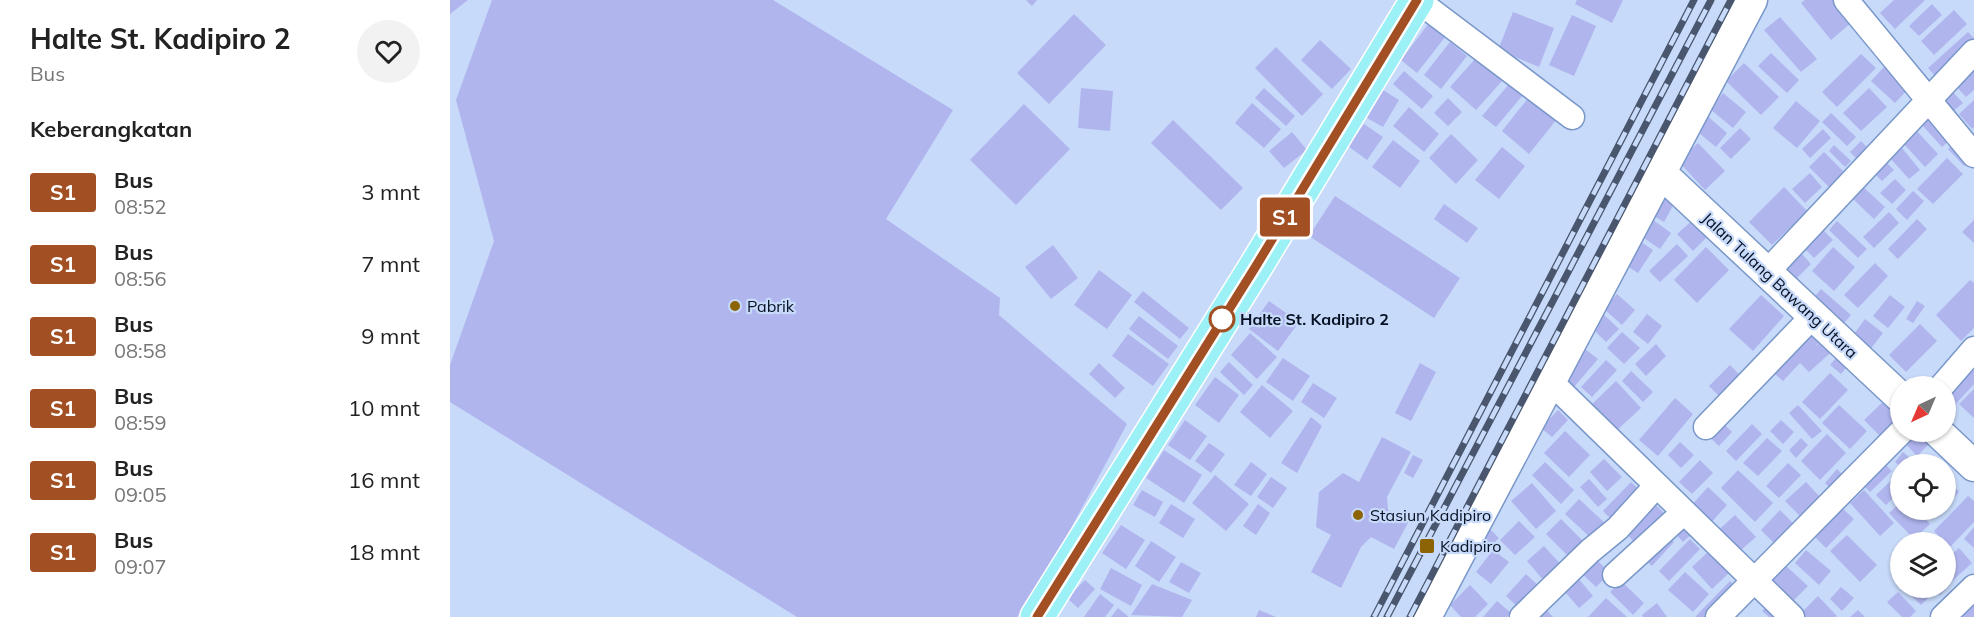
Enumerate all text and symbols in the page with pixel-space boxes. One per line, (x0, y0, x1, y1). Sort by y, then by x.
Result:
button: heart (357, 20, 420, 83)
text: Halte St. Kadipiro 2 (30, 21, 291, 56)
text: Bus (30, 61, 65, 86)
text: Keberangkatan (30, 115, 192, 143)
text: Bus (114, 166, 153, 194)
text: 3 mnt (361, 178, 420, 206)
text: S1 (50, 179, 76, 205)
text: 08:52 (114, 194, 167, 219)
line badge: S1 (1258, 198, 1312, 236)
text: S1 (1272, 204, 1298, 230)
street label: Jalan Tulang Bawang Utara (1698, 208, 1862, 362)
text: Bus (114, 238, 153, 266)
text: 7 mnt (361, 250, 420, 278)
text: S1 (50, 251, 76, 277)
text: 08:56 (114, 266, 167, 291)
place label: Pabrik (747, 296, 795, 316)
marker: Pabrik (728, 299, 742, 313)
marker: Halte St. Kadipiro 2 (1209, 306, 1235, 332)
place label: Halte St. Kadipiro 2 (1240, 309, 1389, 329)
text: Bus (114, 310, 153, 338)
text: 9 mnt (361, 322, 420, 350)
text: S1 (50, 323, 76, 349)
text: 08:58 (114, 338, 167, 363)
north arrow (1890, 376, 1956, 442)
map controls (1890, 376, 1956, 598)
text: Bus (114, 382, 153, 410)
text: 10 mnt (348, 394, 420, 422)
text: S1 (50, 395, 76, 421)
text: 08:59 (114, 410, 167, 435)
text: Bus (114, 454, 153, 482)
button: locate (1890, 454, 1956, 520)
text: 16 mnt (348, 466, 420, 494)
text: S1 (50, 467, 76, 493)
text: 09:05 (114, 482, 167, 507)
place label: Stasiun Kadipiro (1370, 505, 1491, 525)
marker: Stasiun Kadipiro (1351, 508, 1365, 522)
text: Bus (114, 526, 153, 554)
button: layers (1890, 532, 1956, 598)
place label: Kadipiro (1440, 536, 1501, 556)
marker: Kadipiro (1418, 537, 1436, 555)
text: 18 mnt (348, 538, 420, 566)
text: S1 (50, 539, 76, 565)
text: 09:07 (114, 554, 167, 579)

